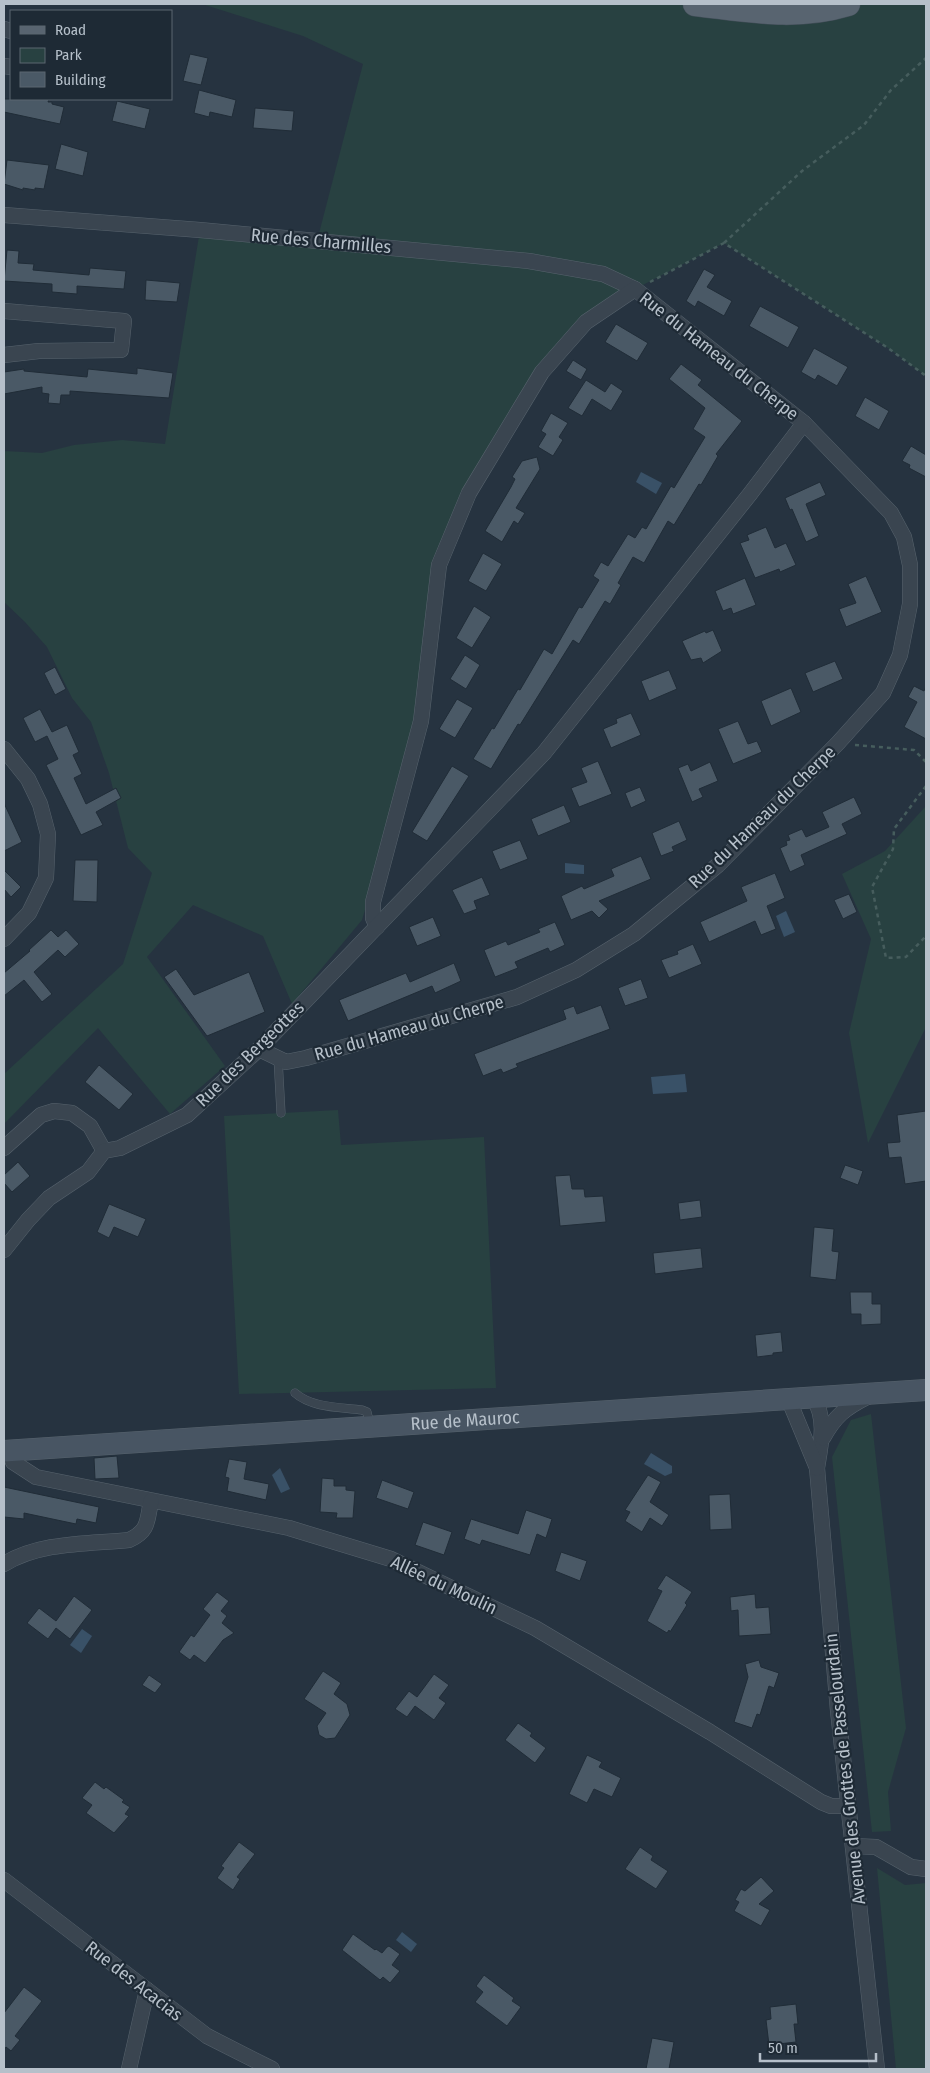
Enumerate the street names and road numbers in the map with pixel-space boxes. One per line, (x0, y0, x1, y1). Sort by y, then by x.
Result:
street label: Rue des Charmilles (250, 224, 392, 258)
street label: Rue du Hameau du Cherpe (635, 287, 803, 425)
street label: Rue du Hameau du Cherpe (684, 741, 840, 893)
street label: Rue du Hameau du Cherpe (312, 990, 506, 1066)
street label: Rue des Bergeottes (191, 996, 309, 1111)
street label: Rue de Mauroc (410, 1406, 520, 1435)
street label: Allée du Moulin (387, 1551, 501, 1619)
street label: Avenue des Grottes de Passelourdain (820, 1632, 870, 1906)
street label: Rue des Acacias (81, 1936, 187, 2026)

